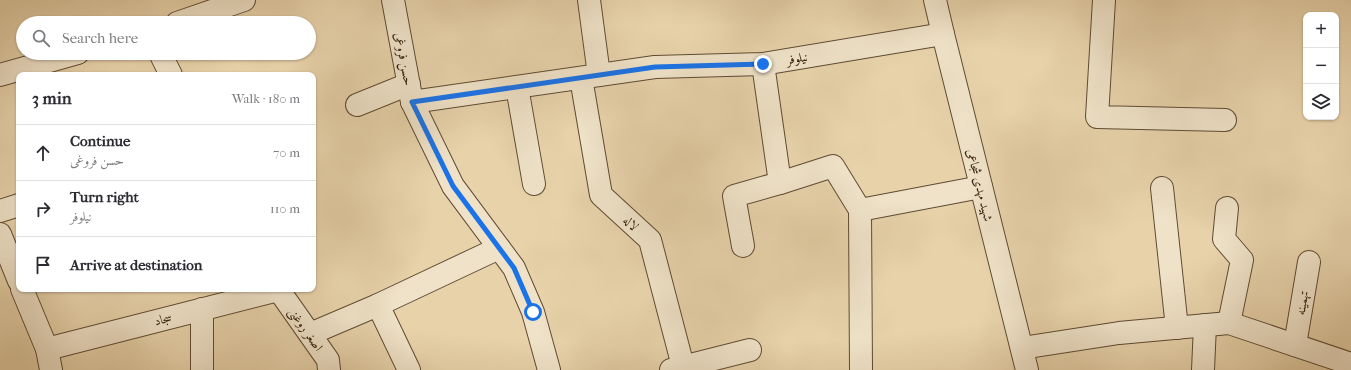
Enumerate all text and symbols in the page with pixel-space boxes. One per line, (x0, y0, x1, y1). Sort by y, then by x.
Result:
map controls (1303, 12, 1339, 120)
button: + (1303, 12, 1339, 48)
search box (16, 16, 316, 60)
icon: search (30, 27, 52, 49)
text: Search here (62, 29, 138, 47)
street label: حسن فروغی (390, 31, 417, 87)
button: − (1303, 48, 1339, 84)
street label: نیلوفر (783, 49, 809, 68)
route end (754, 55, 772, 73)
button: layers (1303, 84, 1339, 120)
text: 3 min (32, 88, 72, 108)
text: Walk · 180 m (232, 91, 300, 106)
text: Continue (70, 132, 130, 150)
icon: ahead (32, 142, 54, 164)
text: 70 m (273, 145, 300, 160)
street label: شهید مهدی شجاعی (963, 147, 996, 223)
text: حسن فروغی (70, 153, 124, 168)
text: Turn right (70, 188, 139, 206)
icon: right (32, 198, 54, 220)
text: 110 m (270, 201, 300, 216)
text: نیلوفر (70, 209, 92, 224)
street label: لاله (620, 212, 642, 234)
icon: arrive (32, 254, 54, 276)
text: Arrive at destination (70, 256, 202, 274)
street label: تهمینه (1293, 290, 1312, 316)
route start (524, 303, 542, 321)
street label: اصغر روغنی (284, 304, 327, 355)
street label: سجاد (152, 310, 174, 328)

